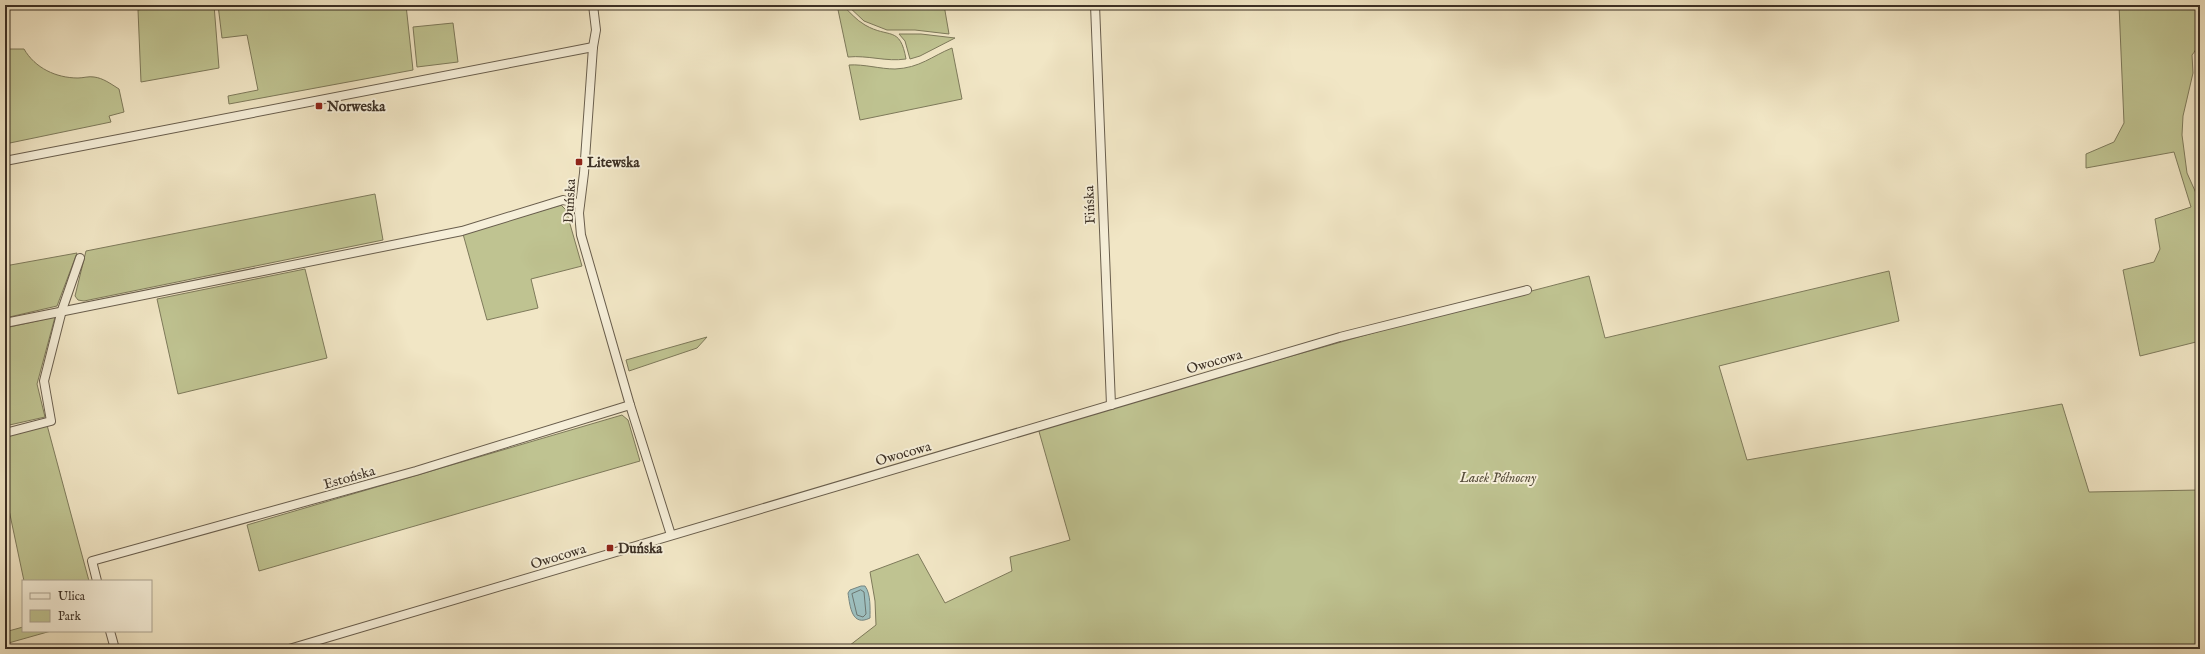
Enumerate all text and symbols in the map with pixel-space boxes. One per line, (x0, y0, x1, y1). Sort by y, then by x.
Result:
place label: Norweska (326, 98, 386, 116)
marker: Norweska (314, 101, 324, 111)
place label: Litewska (587, 154, 640, 172)
marker: Litewska (574, 157, 584, 167)
street label: Duńska (560, 177, 580, 224)
street label: Fińska (1080, 184, 1100, 225)
street label: Owocowa (1184, 345, 1245, 378)
street label: Owocowa (873, 437, 934, 470)
street label: Estońska (321, 462, 378, 494)
park label: Lasek Północny (1459, 469, 1537, 487)
street label: Owocowa (528, 540, 589, 574)
place label: Duńska (618, 540, 663, 558)
marker: Duńska (605, 543, 615, 553)
legend (22, 580, 152, 632)
text: Ulica (58, 589, 86, 604)
text: Park (58, 609, 81, 624)

